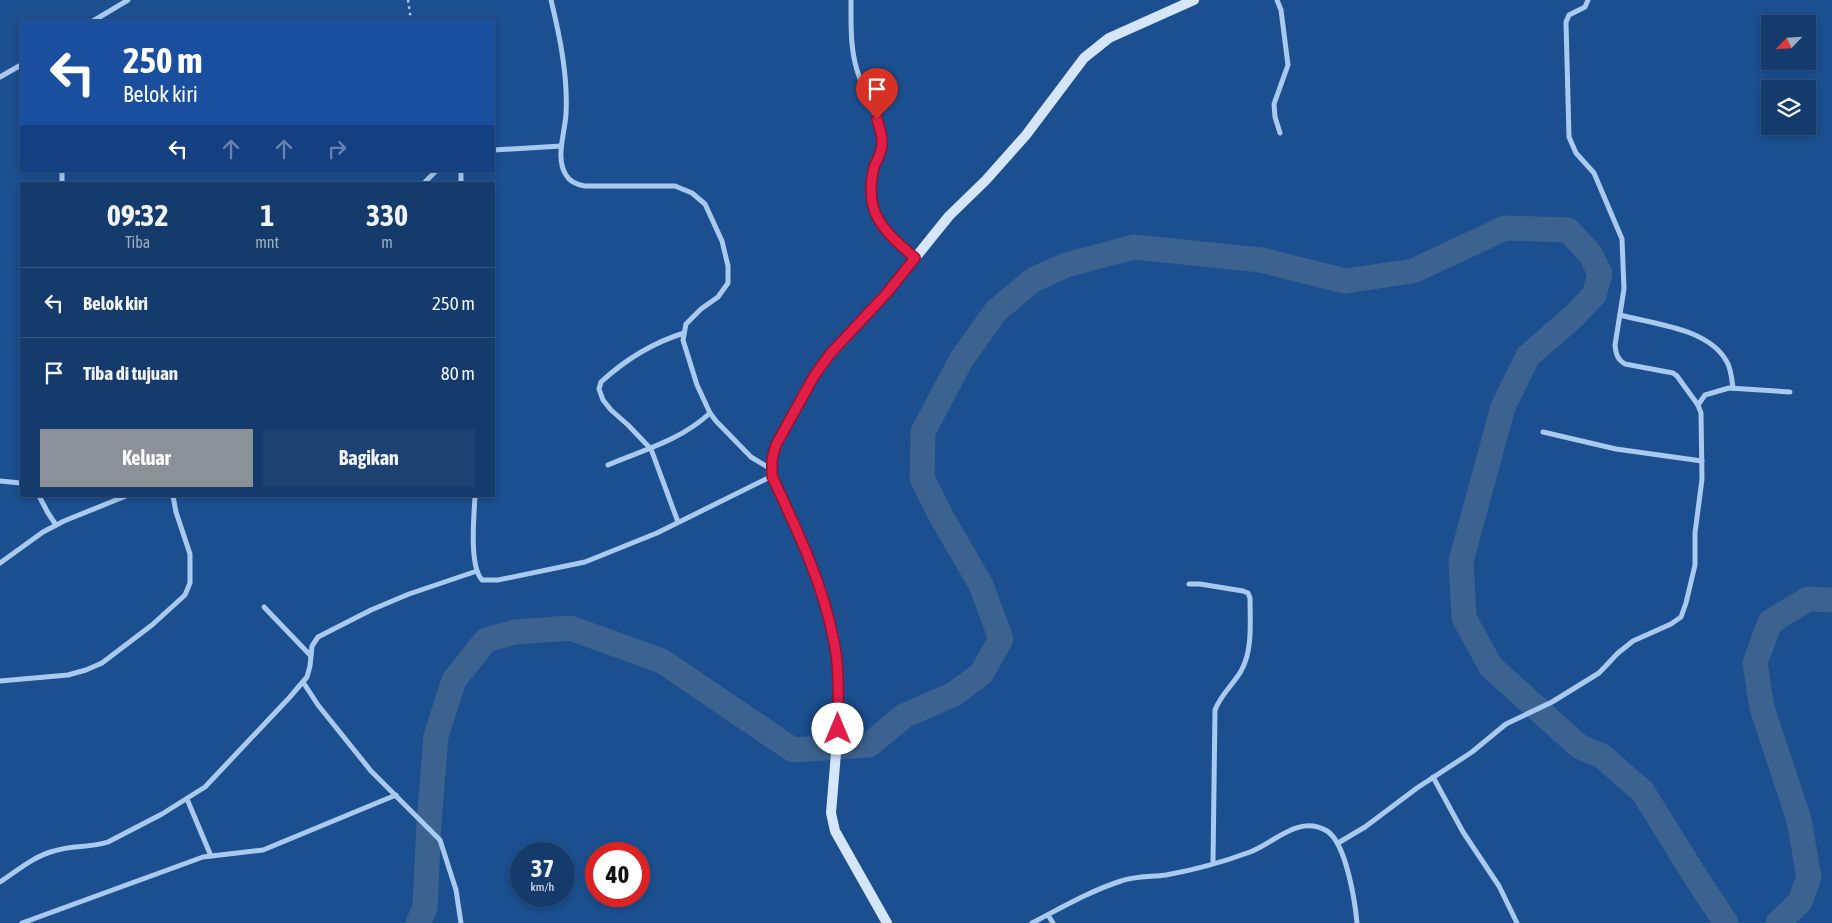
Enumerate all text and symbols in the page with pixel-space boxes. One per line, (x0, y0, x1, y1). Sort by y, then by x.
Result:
north arrow (1761, 15, 1816, 70)
map controls (1761, 15, 1816, 135)
icon: left (40, 40, 105, 105)
text: 250 m (123, 40, 202, 80)
pin (856, 68, 898, 119)
icon: arrive (863, 75, 891, 103)
button: layers (1761, 80, 1816, 135)
text: Belok kiri (123, 81, 198, 107)
icon: left (164, 135, 192, 163)
icon: ahead (217, 135, 245, 163)
icon: ahead (270, 135, 298, 163)
icon: right (323, 135, 351, 163)
text: 09:32 (107, 198, 169, 232)
text: 1 (260, 198, 274, 232)
text: 330 (366, 198, 408, 232)
text: Tiba (125, 233, 150, 251)
text: mnt (255, 233, 279, 251)
text: m (381, 233, 393, 251)
icon: left (40, 289, 68, 317)
text: Belok kiri (83, 292, 148, 314)
text: 250 m (432, 292, 475, 314)
icon: arrive (40, 359, 68, 387)
text: Tiba di tujuan (83, 362, 178, 384)
text: 80 m (441, 362, 475, 384)
button: Keluar (40, 429, 253, 487)
button: Bagikan (263, 429, 475, 487)
position arrow (811, 702, 863, 754)
speed limit sign: 40 (585, 842, 650, 907)
text: 37 (531, 854, 554, 882)
text: km/h (531, 880, 554, 894)

